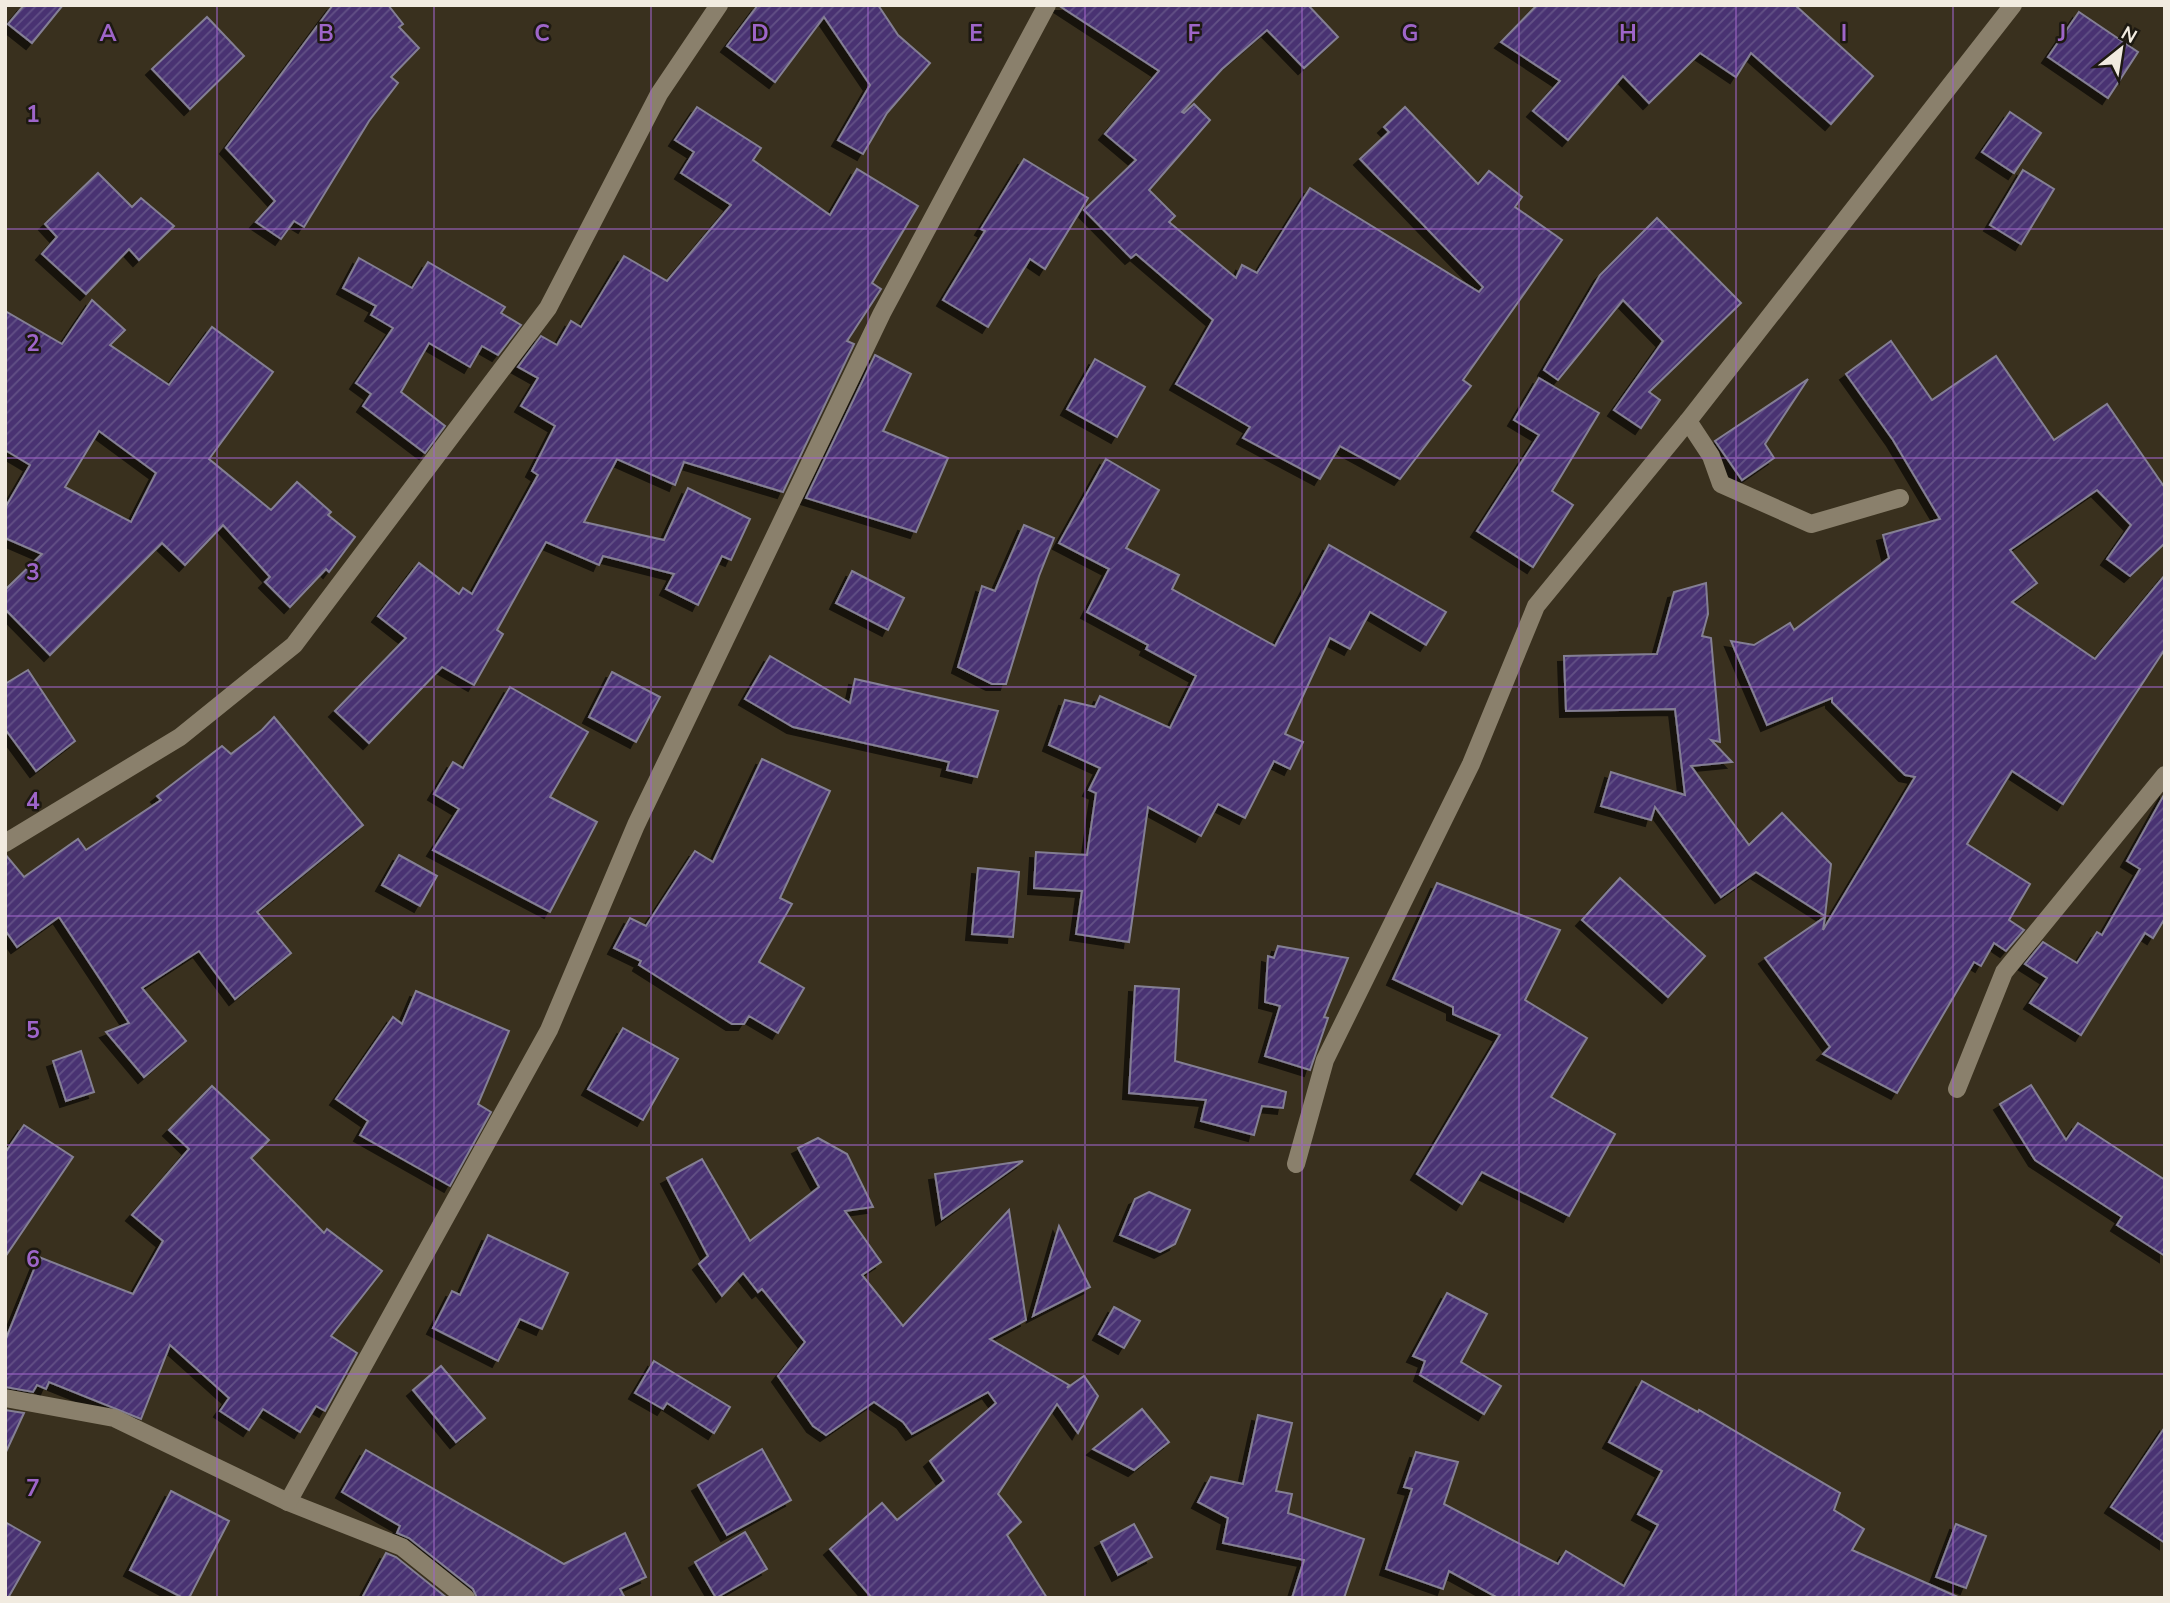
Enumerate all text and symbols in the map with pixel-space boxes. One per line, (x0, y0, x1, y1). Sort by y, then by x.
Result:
north arrow (2086, 14, 2156, 84)
text: A (99, 18, 117, 49)
text: B (318, 18, 334, 49)
text: C (534, 18, 550, 49)
text: D (751, 18, 769, 49)
text: E (969, 18, 983, 49)
text: F (1188, 18, 1201, 49)
text: G (1402, 18, 1418, 49)
text: H (1619, 18, 1637, 49)
text: I (1841, 18, 1847, 49)
text: J (2057, 18, 2066, 49)
text: N (2116, 20, 2142, 50)
text: 1 (26, 99, 40, 130)
text: 2 (26, 328, 40, 359)
text: 3 (26, 557, 40, 588)
text: 4 (26, 786, 40, 817)
text: 5 (26, 1015, 40, 1046)
text: 6 (26, 1244, 40, 1275)
text: 7 (26, 1473, 40, 1504)

